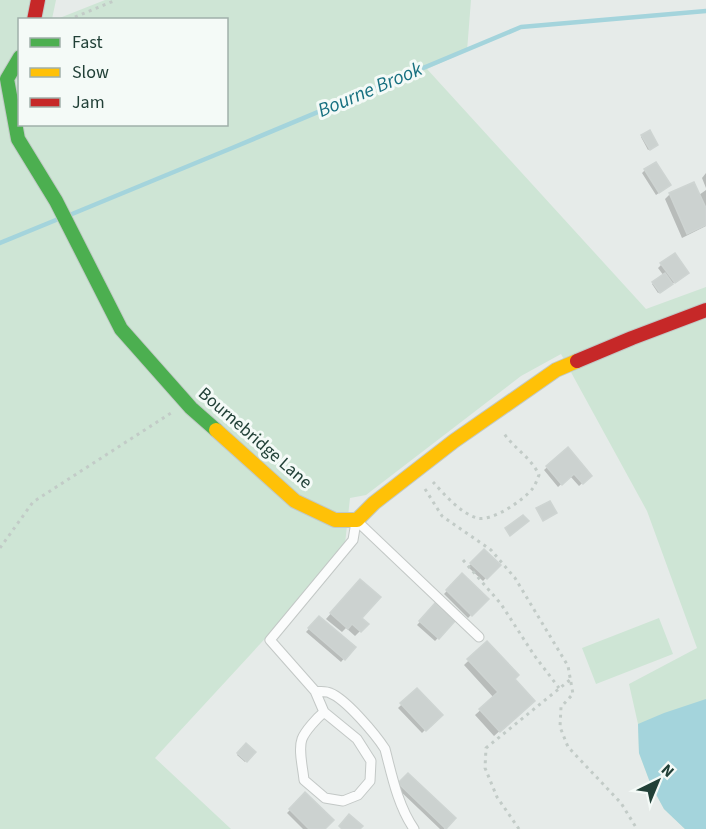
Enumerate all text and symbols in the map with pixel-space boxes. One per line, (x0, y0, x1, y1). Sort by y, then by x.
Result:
legend (18, 18, 228, 126)
text: Fast (72, 30, 103, 55)
water label: Bourne Brook (313, 55, 427, 125)
text: Slow (72, 60, 109, 85)
text: Jam (72, 90, 105, 115)
street label: Bournebridge Lane (193, 381, 317, 495)
north arrow (628, 751, 688, 811)
text: N (656, 759, 679, 782)

